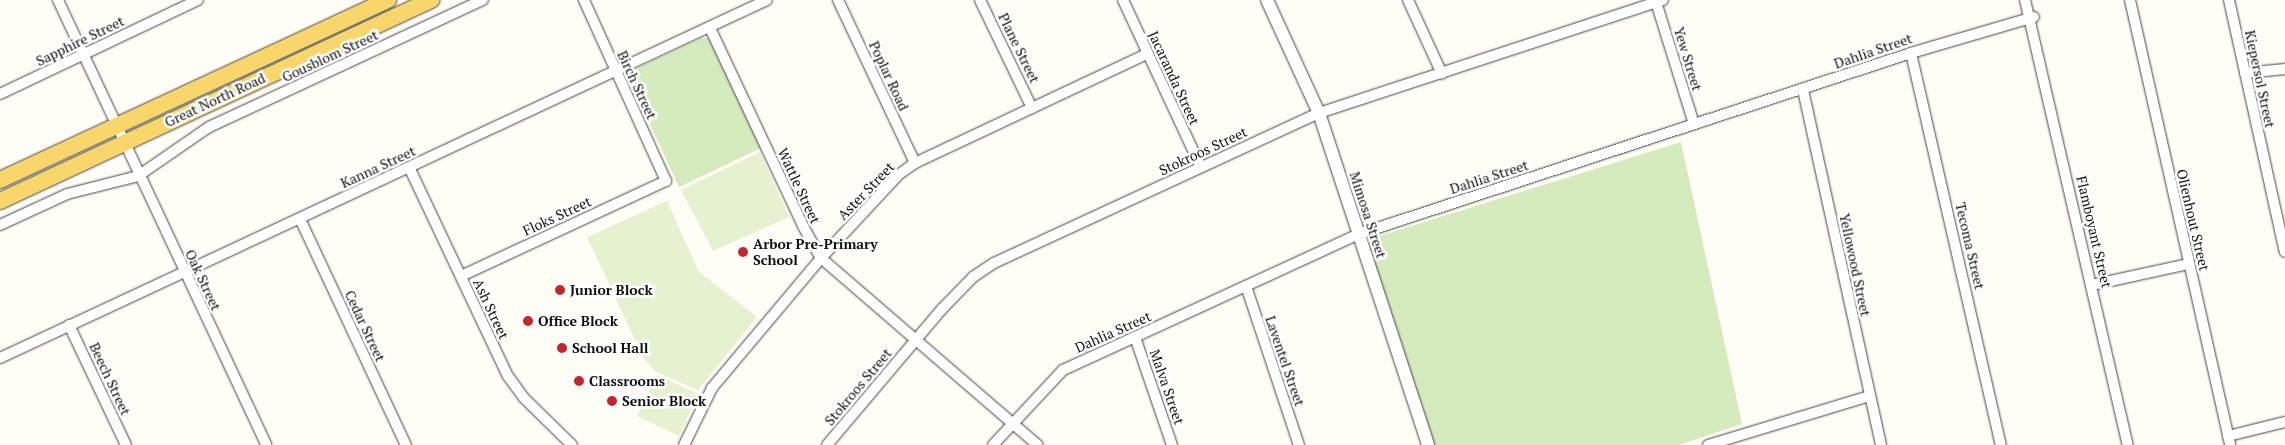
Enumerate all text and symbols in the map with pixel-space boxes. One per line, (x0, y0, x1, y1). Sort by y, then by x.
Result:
street label: Plane Street (995, 10, 1043, 86)
street label: Sapphire Street (33, 12, 127, 70)
street label: Yew Street (1670, 25, 1706, 93)
street label: Gousblom Street (279, 26, 381, 86)
street label: Jacaranda Street (1145, 28, 1203, 128)
street label: Kiepersol Street (2241, 29, 2279, 129)
street label: Dahlia Street (1832, 30, 1914, 72)
street label: Poplar Road (866, 39, 912, 113)
street label: Birch Street (614, 48, 660, 122)
street label: Great North Road (162, 69, 268, 131)
street label: Stokroos Street (1156, 123, 1250, 179)
street label: Kanna Street (338, 142, 418, 192)
street label: Wattle Street (774, 145, 824, 227)
street label: Dahlia Street (1448, 156, 1530, 198)
street label: Aster Street (834, 159, 898, 223)
street label: Olienhout Street (2173, 167, 2213, 273)
street label: Mimosa Street (1346, 170, 1390, 260)
street label: Flamboyant Street (2073, 174, 2115, 290)
street label: Floks Street (520, 193, 594, 239)
street label: Tecoma Street (1952, 201, 1988, 291)
street label: Yellowood Street (1836, 212, 1874, 318)
place label: Arbor Pre-Primary School (753, 236, 878, 268)
marker: Arbor Pre-Primary School (737, 246, 749, 258)
street label: Oak Street (182, 247, 224, 313)
street label: Ash Street (470, 276, 512, 342)
place label: Junior Block (570, 282, 653, 298)
marker: Junior Block (554, 284, 566, 296)
street label: Cedar Street (341, 288, 389, 364)
street label: Dahlia Street (1072, 308, 1154, 356)
place label: Office Block (538, 313, 618, 329)
street label: Laventel Street (1262, 314, 1308, 408)
marker: Office Block (522, 315, 534, 327)
street label: Beech Street (86, 340, 134, 418)
place label: School Hall (572, 340, 648, 356)
marker: School Hall (556, 342, 568, 354)
street label: Stokroos Street (821, 345, 895, 429)
street label: Malva Street (1146, 347, 1188, 427)
place label: Classrooms (589, 373, 665, 389)
marker: Classrooms (573, 375, 585, 387)
place label: Senior Block (622, 393, 706, 409)
marker: Senior Block (606, 395, 618, 407)

